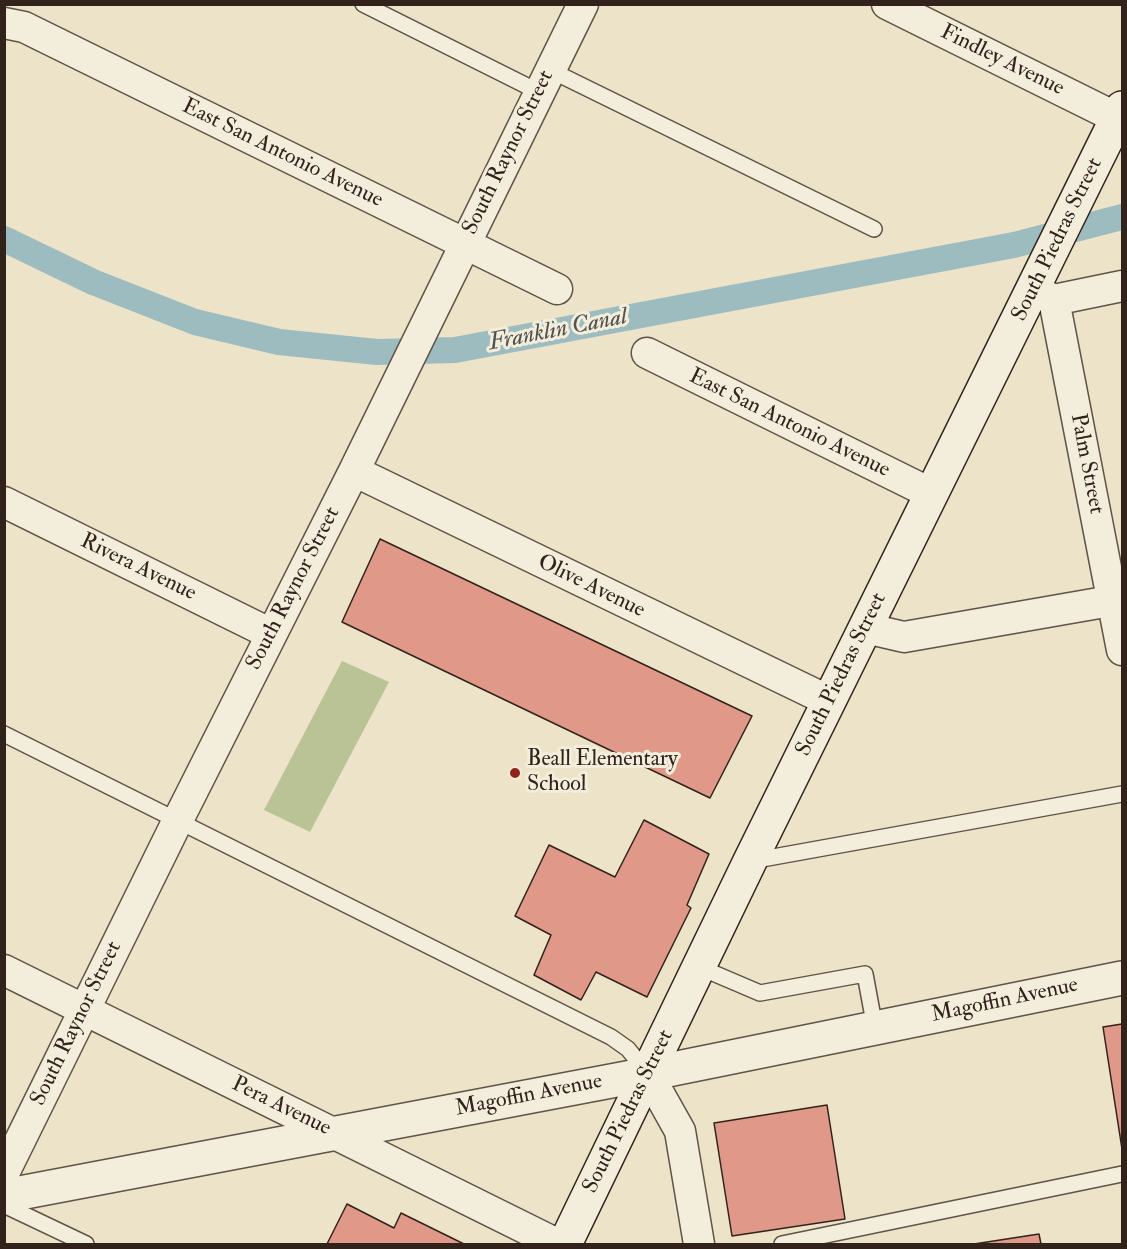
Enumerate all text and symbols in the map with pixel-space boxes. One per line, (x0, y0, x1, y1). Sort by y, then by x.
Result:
street label: Findley Avenue (936, 20, 1068, 102)
street label: South Raynor Street (458, 67, 560, 239)
street label: East San Antonio Avenue (177, 94, 387, 214)
street label: South Piedras Street (1007, 154, 1109, 326)
water label: Franklin Canal (486, 303, 630, 359)
street label: East San Antonio Avenue (684, 364, 894, 484)
street label: Palm Street (1063, 412, 1109, 516)
street label: South Raynor Street (242, 503, 346, 675)
street label: Rivera Avenue (76, 529, 200, 607)
street label: Olive Avenue (533, 550, 649, 624)
street label: South Piedras Street (791, 589, 893, 761)
place label: Beall Elementary School (527, 747, 678, 798)
marker: Beall Elementary School (508, 766, 522, 780)
street label: South Raynor Street (26, 938, 128, 1110)
street label: Magoffin Avenue (929, 973, 1081, 1029)
street label: South Piedras Street (578, 1026, 680, 1198)
street label: Magoffin Avenue (453, 1069, 605, 1123)
street label: Pera Avenue (227, 1072, 335, 1142)

